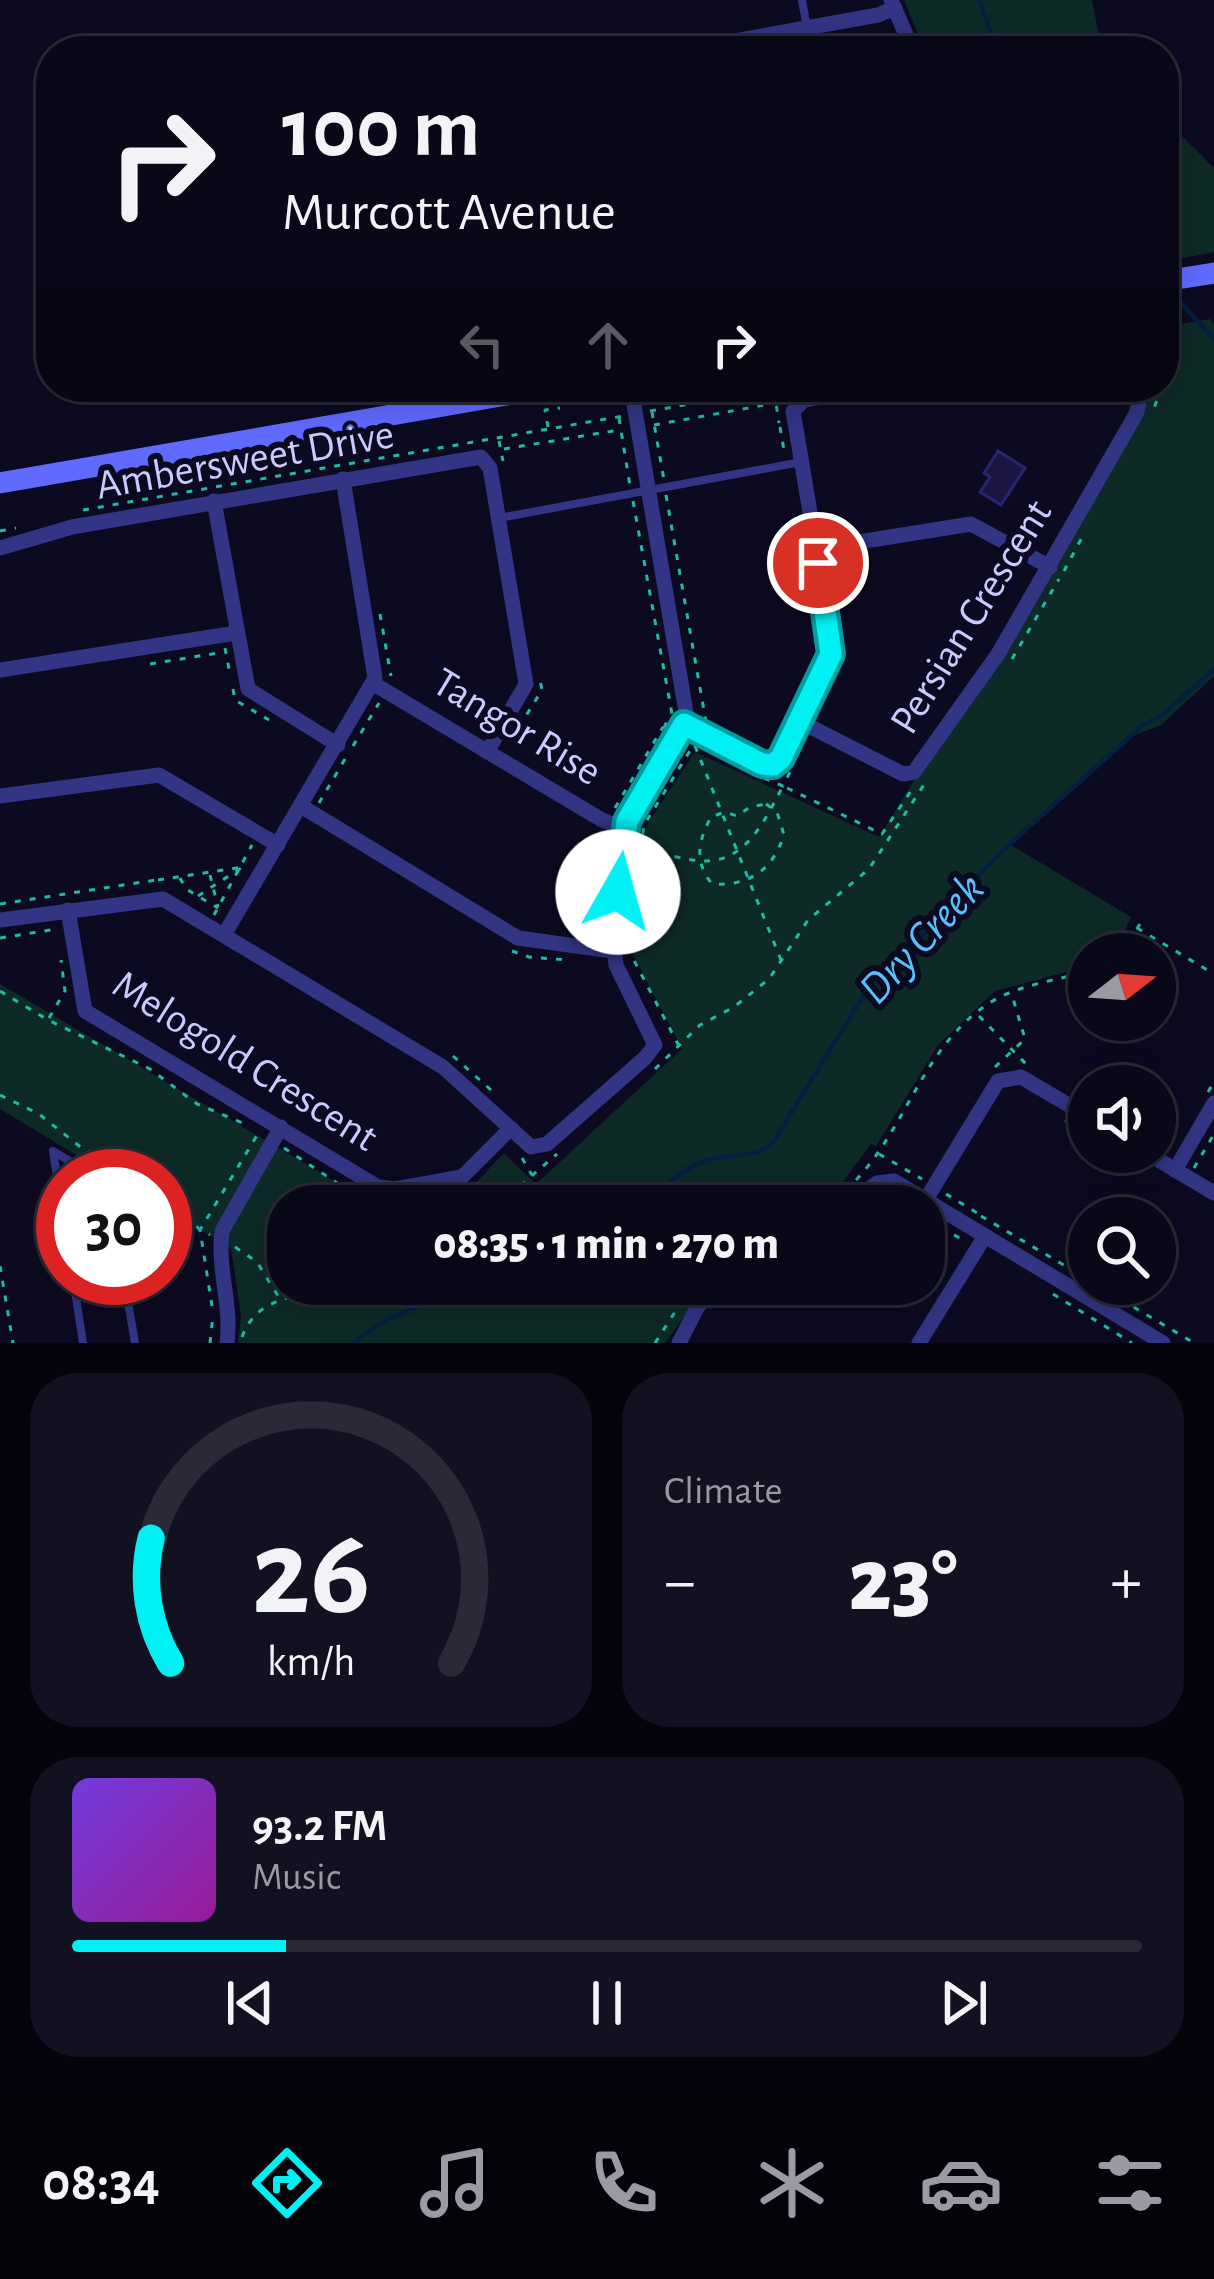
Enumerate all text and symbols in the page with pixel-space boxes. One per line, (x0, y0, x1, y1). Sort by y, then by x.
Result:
icon: right (84, 84, 240, 240)
text: 100 m (282, 88, 480, 172)
text: Murcott Avenue (282, 186, 616, 240)
icon: left (449, 312, 515, 378)
icon: ahead (575, 312, 641, 378)
icon: right (701, 312, 767, 378)
street label: Ambersweet Drive (93, 413, 397, 507)
street label: Persian Crescent (883, 493, 1059, 741)
pin (767, 512, 869, 614)
icon: arrive (785, 530, 851, 596)
street label: Tangor Rise (426, 661, 608, 793)
position arrow (555, 829, 681, 955)
water label: Dry Creek (851, 865, 993, 1013)
north arrow (1068, 933, 1176, 1041)
map controls (1068, 933, 1176, 1305)
street label: Melogold Crescent (105, 963, 385, 1159)
button: sound (1068, 1065, 1176, 1173)
speed limit sign: 30 (36, 1149, 192, 1305)
button: search (1068, 1197, 1176, 1305)
text: 08:35 · 1 min · 270 m (433, 1222, 779, 1267)
text: Climate (664, 1472, 782, 1511)
text: 26 (251, 1512, 371, 1637)
text: 23° (849, 1537, 958, 1627)
text: − (664, 1549, 696, 1615)
text: + (1110, 1549, 1142, 1615)
text: km/h (267, 1641, 355, 1684)
text: 93.2 FM (252, 1804, 387, 1849)
text: Music (252, 1858, 341, 1897)
icon: previous (217, 1970, 283, 2036)
icon: pause (574, 1970, 640, 2036)
icon: next (931, 1970, 997, 2036)
icon: directions (245, 2141, 329, 2225)
icon: music (413, 2141, 497, 2225)
icon: phone (582, 2141, 666, 2225)
icon: climate (750, 2141, 834, 2225)
icon: car (919, 2141, 1003, 2225)
icon: filters (1088, 2141, 1172, 2225)
text: 08:34 (42, 2156, 160, 2210)

